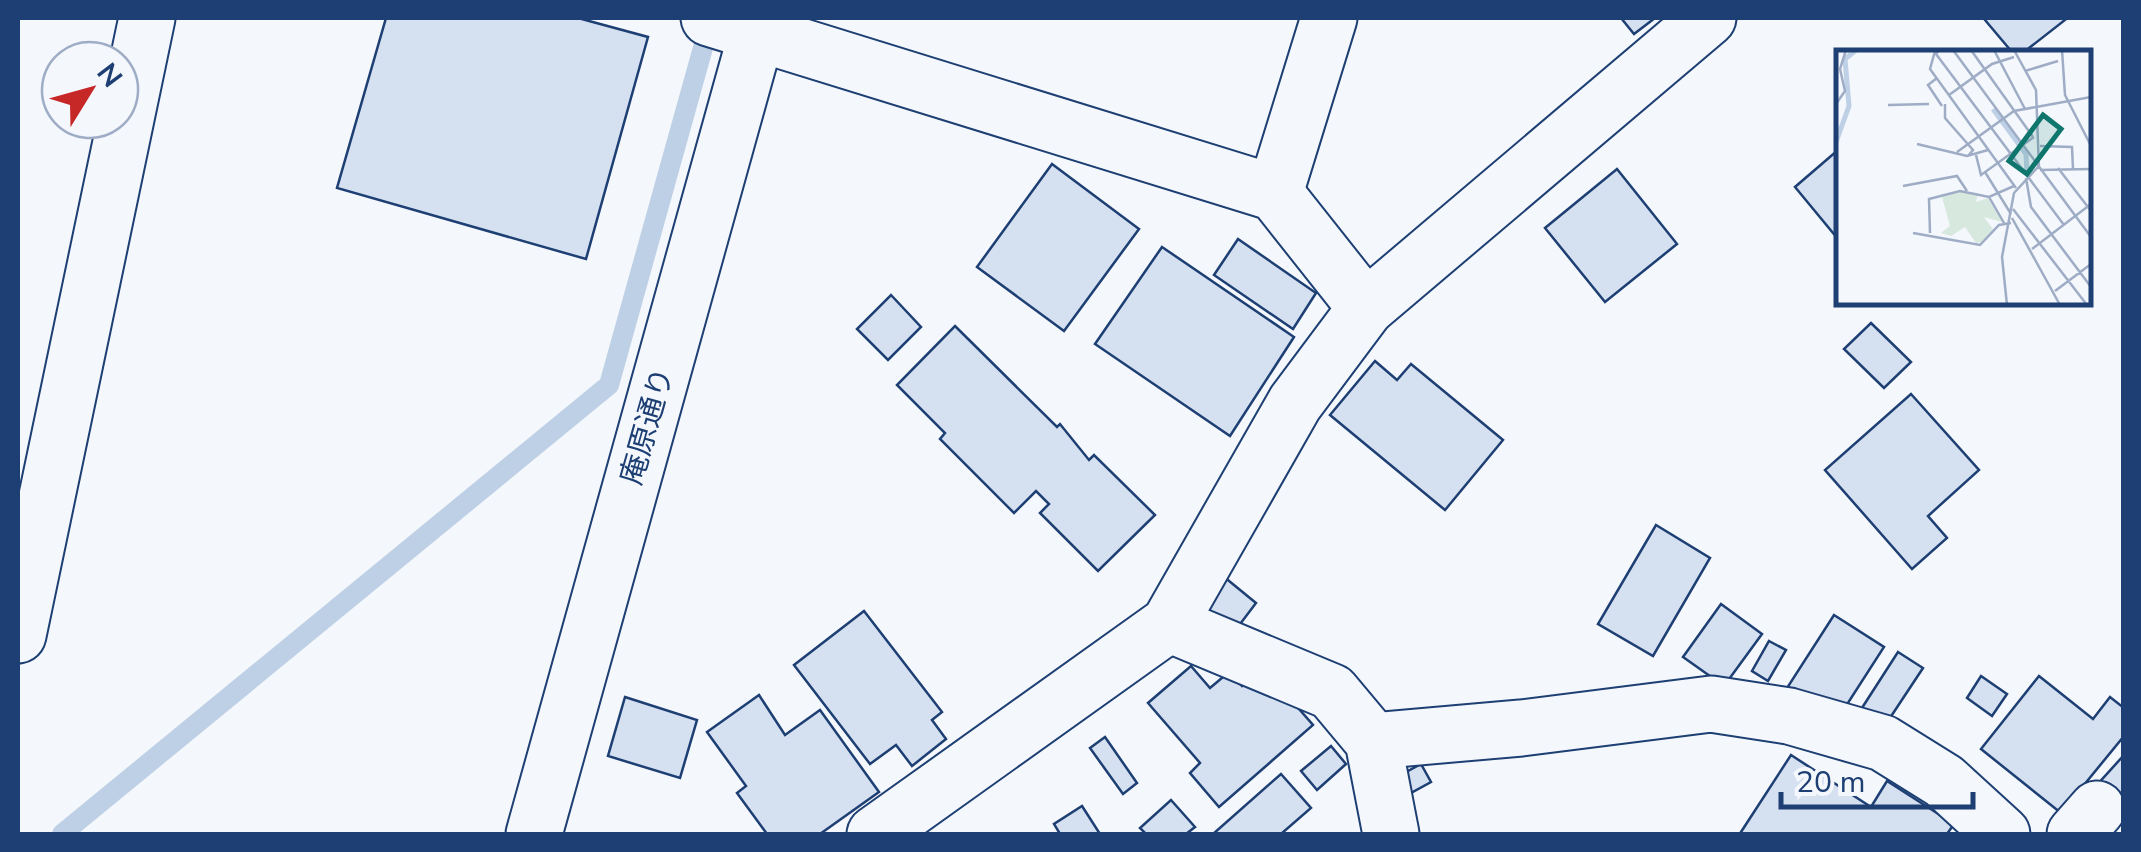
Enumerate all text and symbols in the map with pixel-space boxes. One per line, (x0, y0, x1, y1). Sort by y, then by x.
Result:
north arrow (40, 40, 140, 140)
inset map (1836, 50, 2091, 305)
text: N (88, 56, 131, 95)
street label: 庵原通り (611, 363, 684, 489)
scale bar (1781, 747, 1974, 809)
text: 20 m (1796, 762, 1865, 803)

